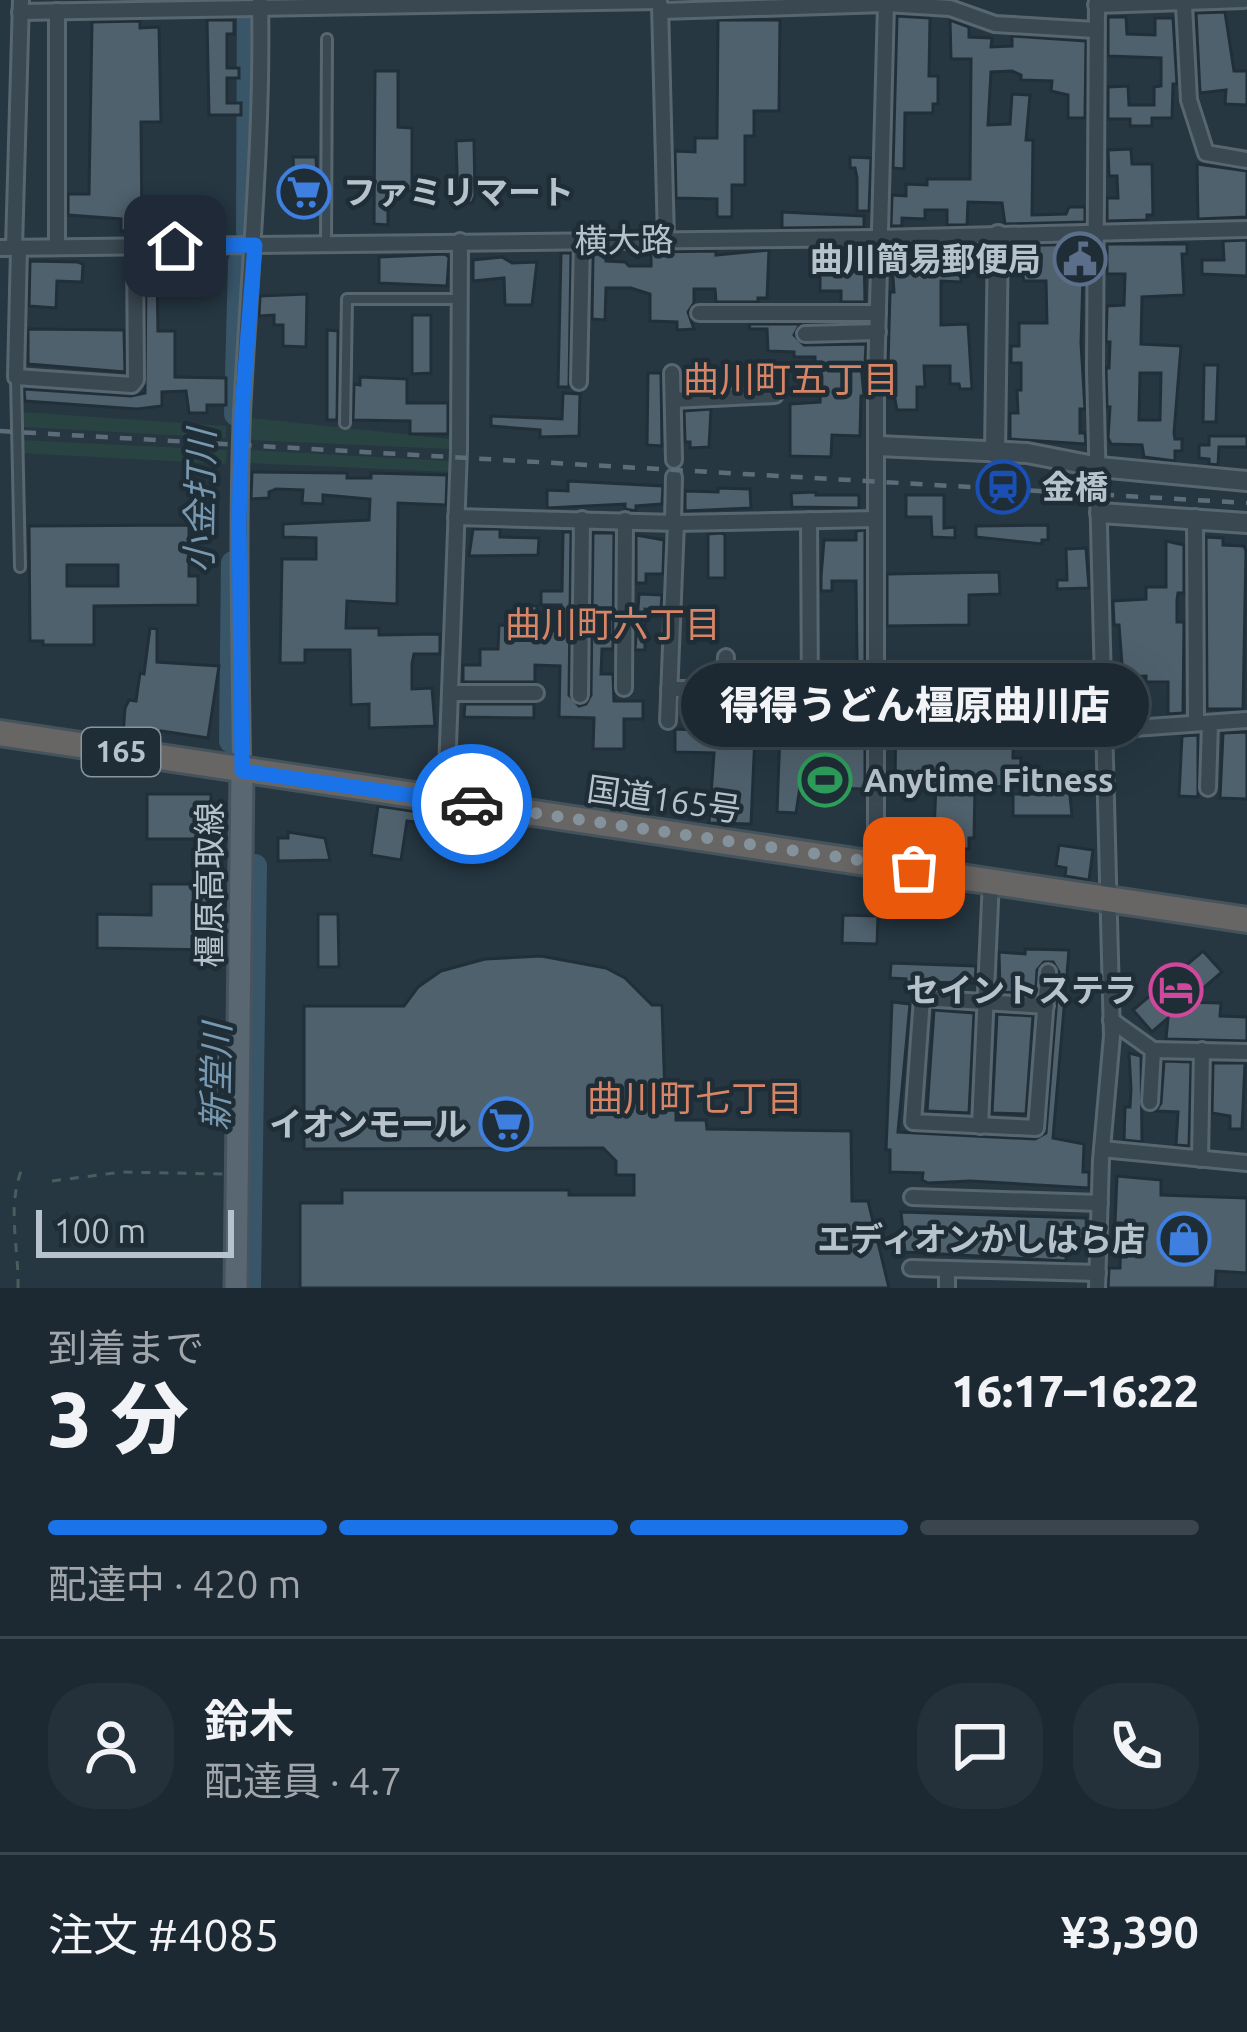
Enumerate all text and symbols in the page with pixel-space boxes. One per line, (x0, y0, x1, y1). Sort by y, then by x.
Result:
supermarket icon: ファミリマート (276, 164, 332, 220)
place label: ファミリマート (343, 173, 574, 210)
pin (124, 195, 226, 297)
icon: home (142, 213, 208, 279)
street label: 横大路 (574, 220, 674, 259)
public building icon: 曲川簡易郵便局 (1052, 231, 1108, 287)
place label: 曲川簡易郵便局 (810, 240, 1041, 277)
district label: 曲川町五丁目 (683, 358, 899, 399)
water label: 小金打川 (178, 425, 221, 573)
station icon: 金橋 (975, 459, 1031, 515)
place label: 金橋 (1042, 468, 1108, 505)
district label: 曲川町六丁目 (505, 603, 721, 644)
callout: 得得うどん橿原曲川店 (680, 664, 1148, 748)
text: 得得うどん橿原曲川店 (720, 683, 1110, 726)
road number: 165 (82, 728, 160, 776)
courier (412, 744, 532, 864)
sports icon: Anytime Fitness (797, 752, 853, 808)
place label: Anytime Fitness (864, 761, 1114, 798)
street label: 国道165号 (585, 769, 743, 828)
icon: car (439, 771, 505, 837)
street label: 橿原高取線 (190, 803, 227, 968)
pin (863, 817, 965, 919)
icon: bag (881, 835, 947, 901)
hotel icon: セイントステラ (1148, 962, 1204, 1018)
place label: セイントステラ (906, 971, 1137, 1008)
water label: 新堂川 (194, 1019, 237, 1131)
district label: 曲川町七丁目 (587, 1077, 803, 1118)
supermarket icon: イオンモール (478, 1096, 534, 1152)
place label: イオンモール (269, 1105, 467, 1142)
scale bar (36, 1204, 234, 1257)
shop icon: エディオンかしはら店 (1156, 1211, 1212, 1267)
text: 100 m (54, 1212, 146, 1249)
place label: エディオンかしはら店 (817, 1220, 1145, 1257)
text: 到着まで (48, 1326, 204, 1369)
text: 16:17–16:22 (951, 1365, 1199, 1416)
text: 3 分 (48, 1374, 189, 1462)
text: 配達中 · 420 m (48, 1562, 301, 1605)
button: person (48, 1683, 174, 1809)
button: chat (917, 1683, 1043, 1809)
button: phone (1073, 1683, 1199, 1809)
text: 鈴木 (204, 1695, 294, 1746)
text: 配達員 · 4.7 (204, 1759, 402, 1802)
text: ¥3,390 (1061, 1906, 1199, 1957)
text: 注文 #4085 (48, 1909, 279, 1960)

